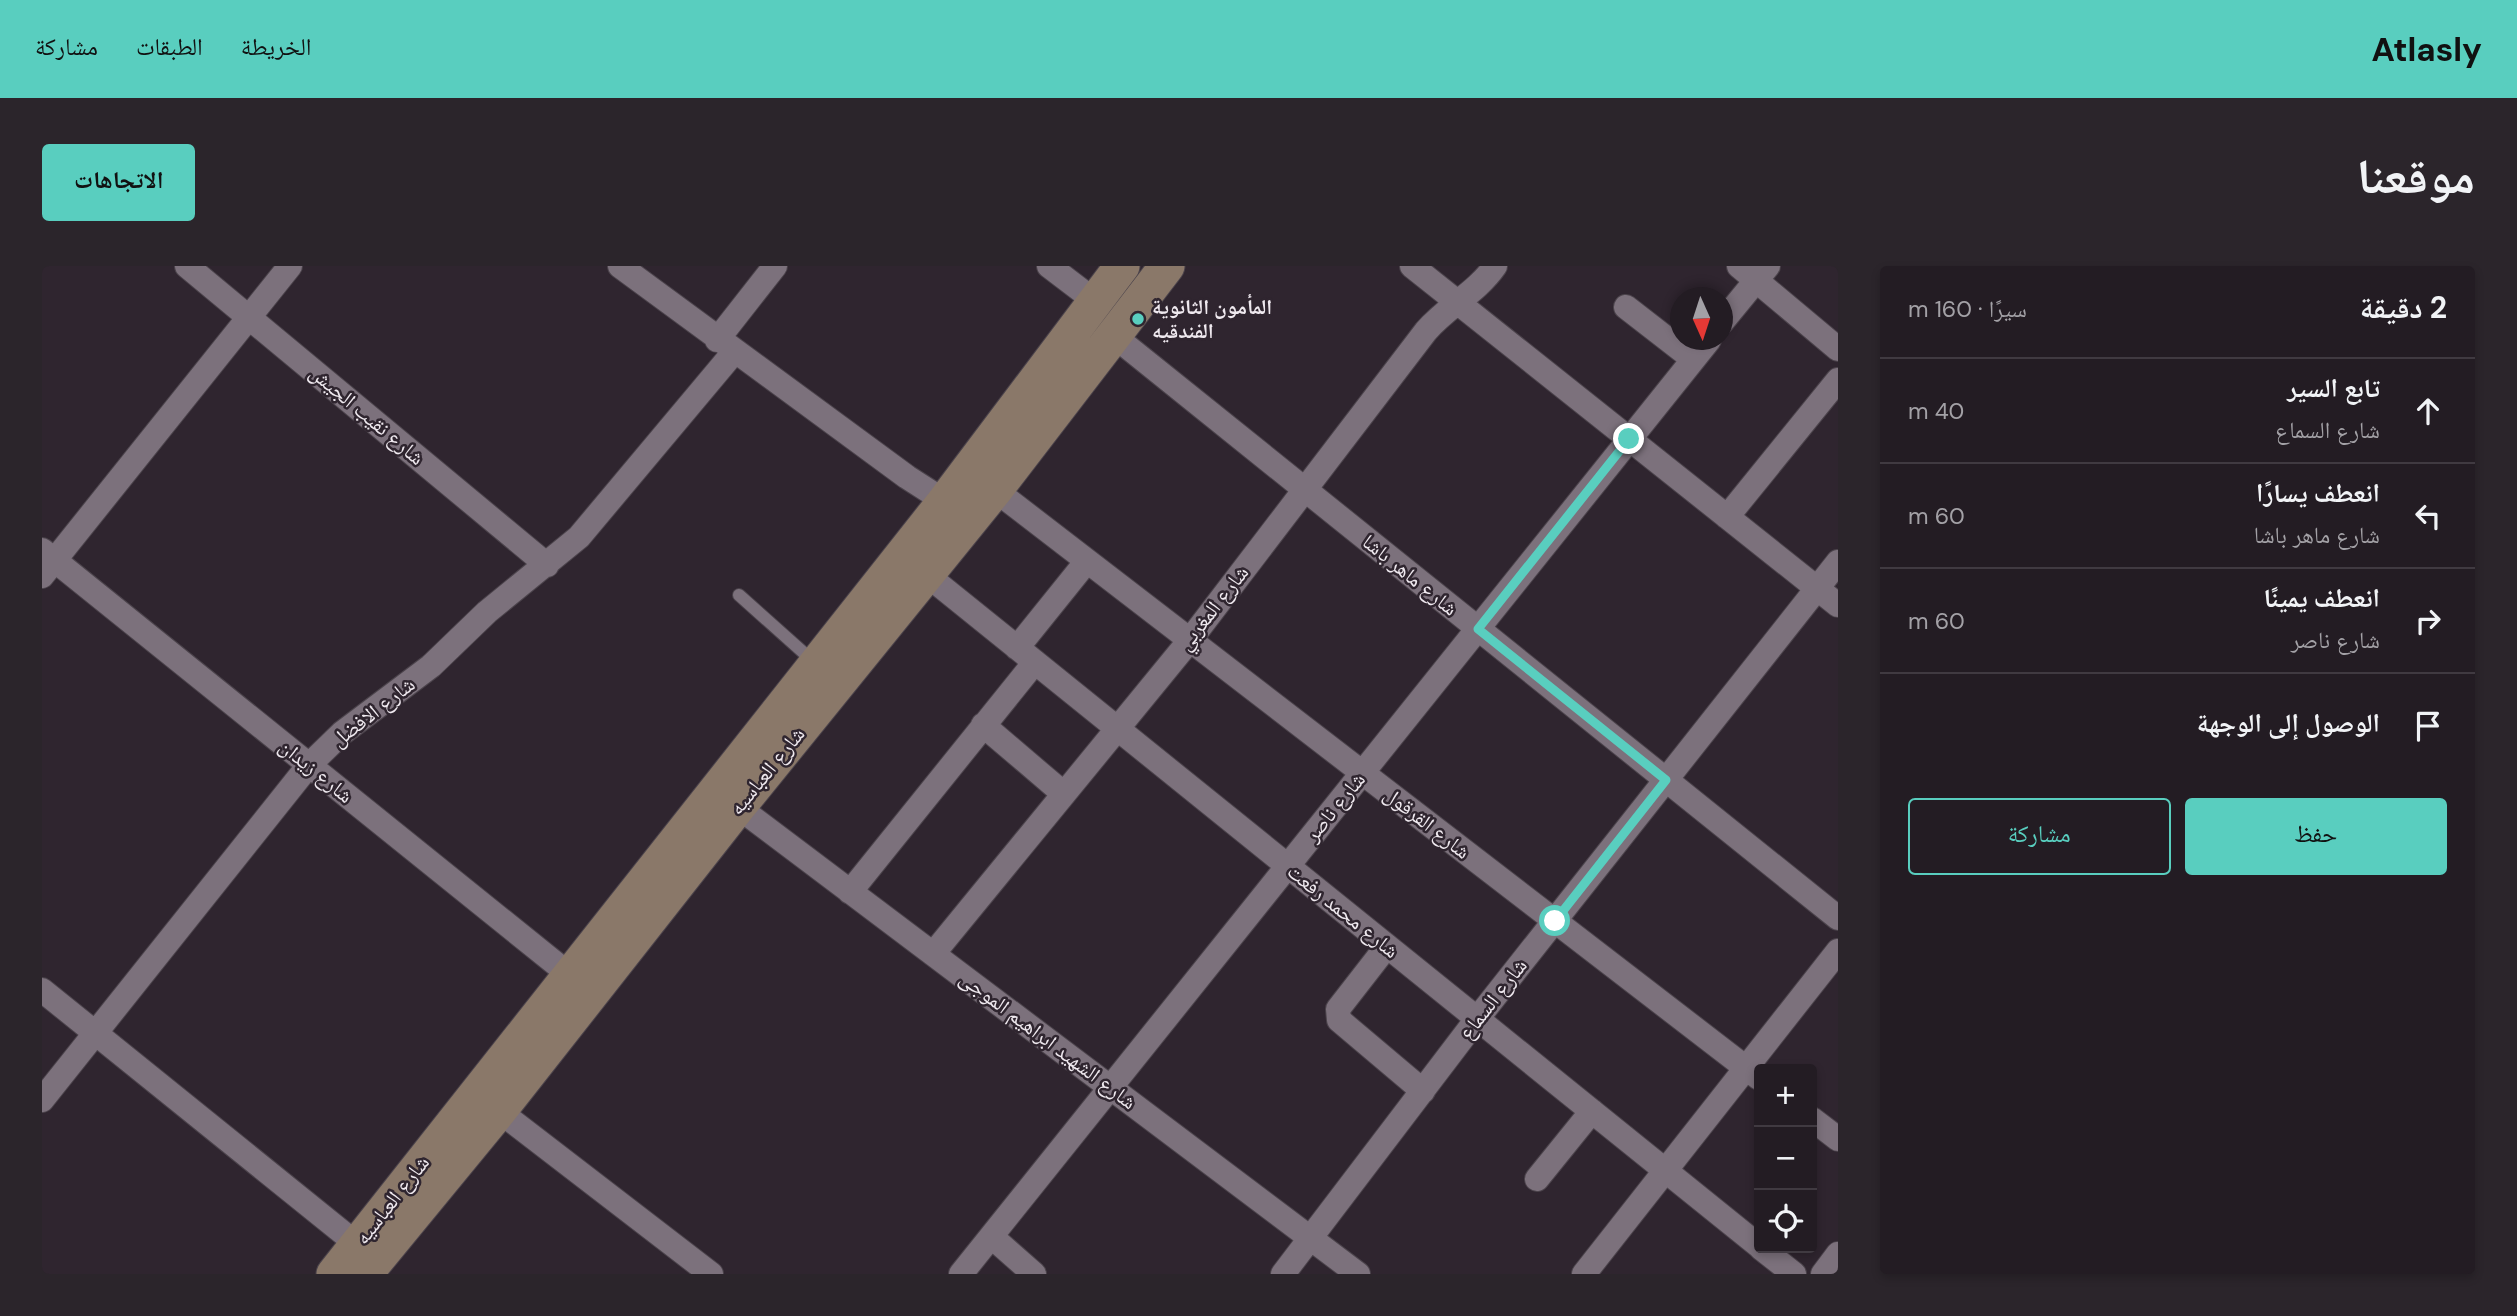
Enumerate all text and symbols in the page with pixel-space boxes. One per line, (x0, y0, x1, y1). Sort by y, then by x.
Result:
text: Atlasly (2372, 28, 2482, 71)
text: مشاركة (35, 31, 98, 62)
text: الطبقات (136, 31, 203, 62)
text: الخريطة (241, 31, 311, 62)
button: الاتجاهات (42, 144, 195, 221)
text: موقعنا (2357, 144, 2475, 208)
north arrow (1670, 287, 1733, 350)
text: 2 دقيقة (2360, 288, 2447, 327)
place label: المأمون الثانوية الفندقيه (1152, 293, 1272, 345)
text: سيرًا · 160 m (1908, 294, 2027, 324)
marker: المأمون الثانوية الفندقيه (1130, 311, 1146, 327)
street label: شارع نقيب الجيش (304, 359, 430, 471)
text: تابع السير (2287, 371, 2380, 405)
icon: ahead (2409, 392, 2447, 430)
text: 40 m (1908, 396, 1964, 426)
text: شارع السماع (2275, 415, 2380, 445)
route end (1613, 423, 1644, 454)
text: انعطف يسارًا (2256, 476, 2380, 510)
icon: left (2409, 497, 2447, 535)
text: 60 m (1908, 501, 1965, 531)
text: شارع ماهر باشا (2254, 520, 2380, 550)
street label: شارع ماهر باشا (1356, 528, 1464, 622)
street label: شارع المغربي (1171, 560, 1257, 658)
text: انعطف يمينًا (2264, 581, 2380, 615)
icon: right (2409, 602, 2447, 640)
text: 60 m (1908, 606, 1965, 636)
text: شارع ناصر (2291, 625, 2380, 655)
street label: شارع الافضل (325, 671, 421, 753)
text: الوصول إلى الوجهة (2197, 706, 2380, 740)
icon: arrive (2409, 707, 2447, 745)
street label: شارع العباسيه (723, 721, 811, 821)
street label: شارع زيدان (273, 732, 359, 810)
street label: شارع ناصر (1298, 766, 1372, 848)
street label: شارع القرقول (1378, 780, 1476, 866)
button: مشاركة (1908, 798, 2171, 875)
button: حفظ (2185, 798, 2447, 875)
street label: شارع محمد رفعت (1281, 857, 1405, 965)
route start (1539, 905, 1570, 936)
street label: شارع السماع (1453, 953, 1533, 1045)
street label: شارع الشهيد ابراهيم الموجى (954, 964, 1142, 1116)
map controls (1754, 1064, 1817, 1253)
button: + (1754, 1064, 1817, 1127)
button: − (1754, 1127, 1817, 1190)
street label: شارع العباسيه (348, 1150, 436, 1250)
button: locate (1754, 1190, 1817, 1253)

